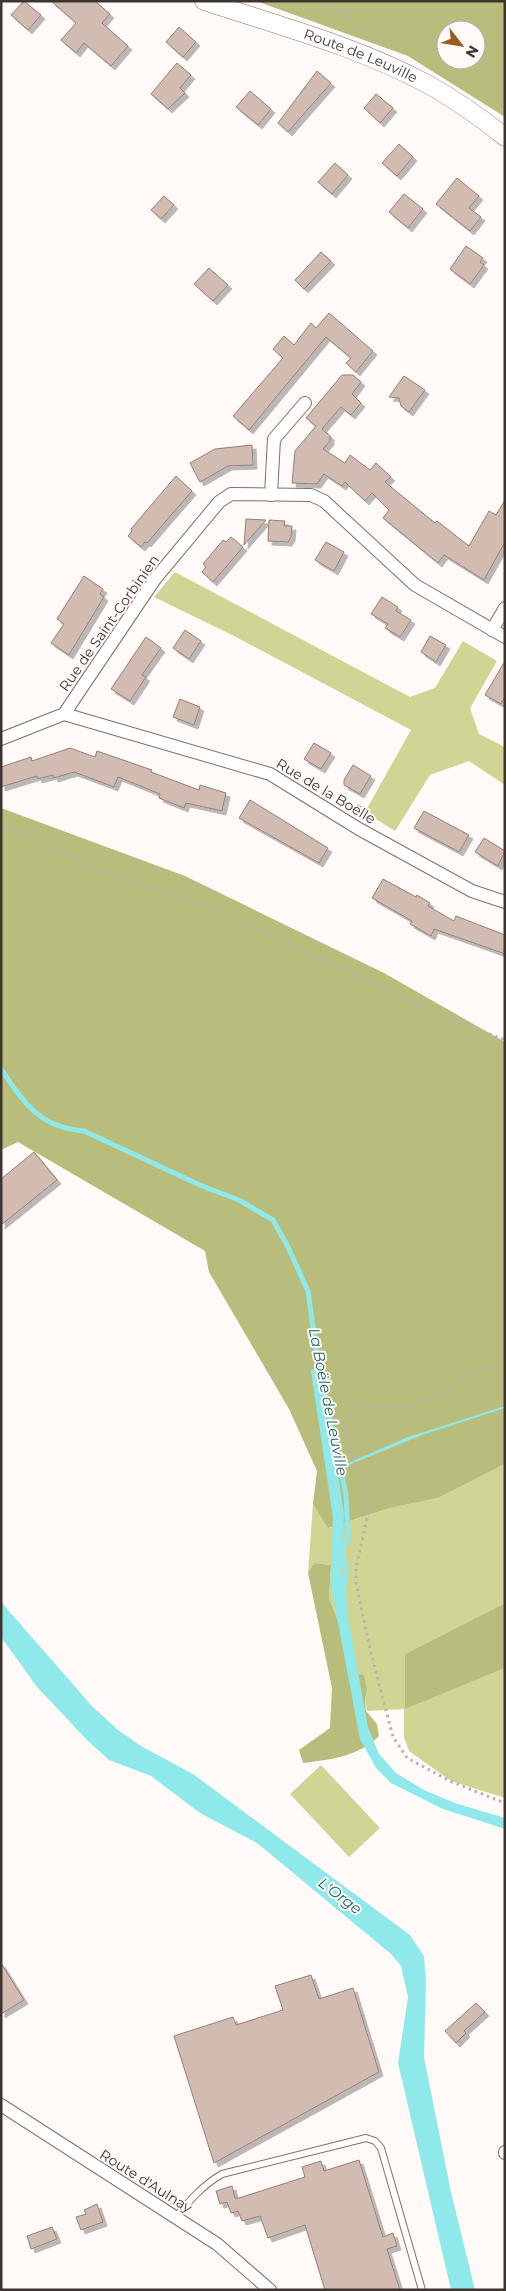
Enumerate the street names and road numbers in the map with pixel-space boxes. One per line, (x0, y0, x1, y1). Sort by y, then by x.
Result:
street label: Route de Leuville (302, 25, 421, 87)
street label: Rue de Saint-Corbinien (55, 551, 163, 695)
street label: Rue de la Boëlle (273, 754, 379, 828)
street label: Route d'Aulnay (96, 2145, 196, 2217)

